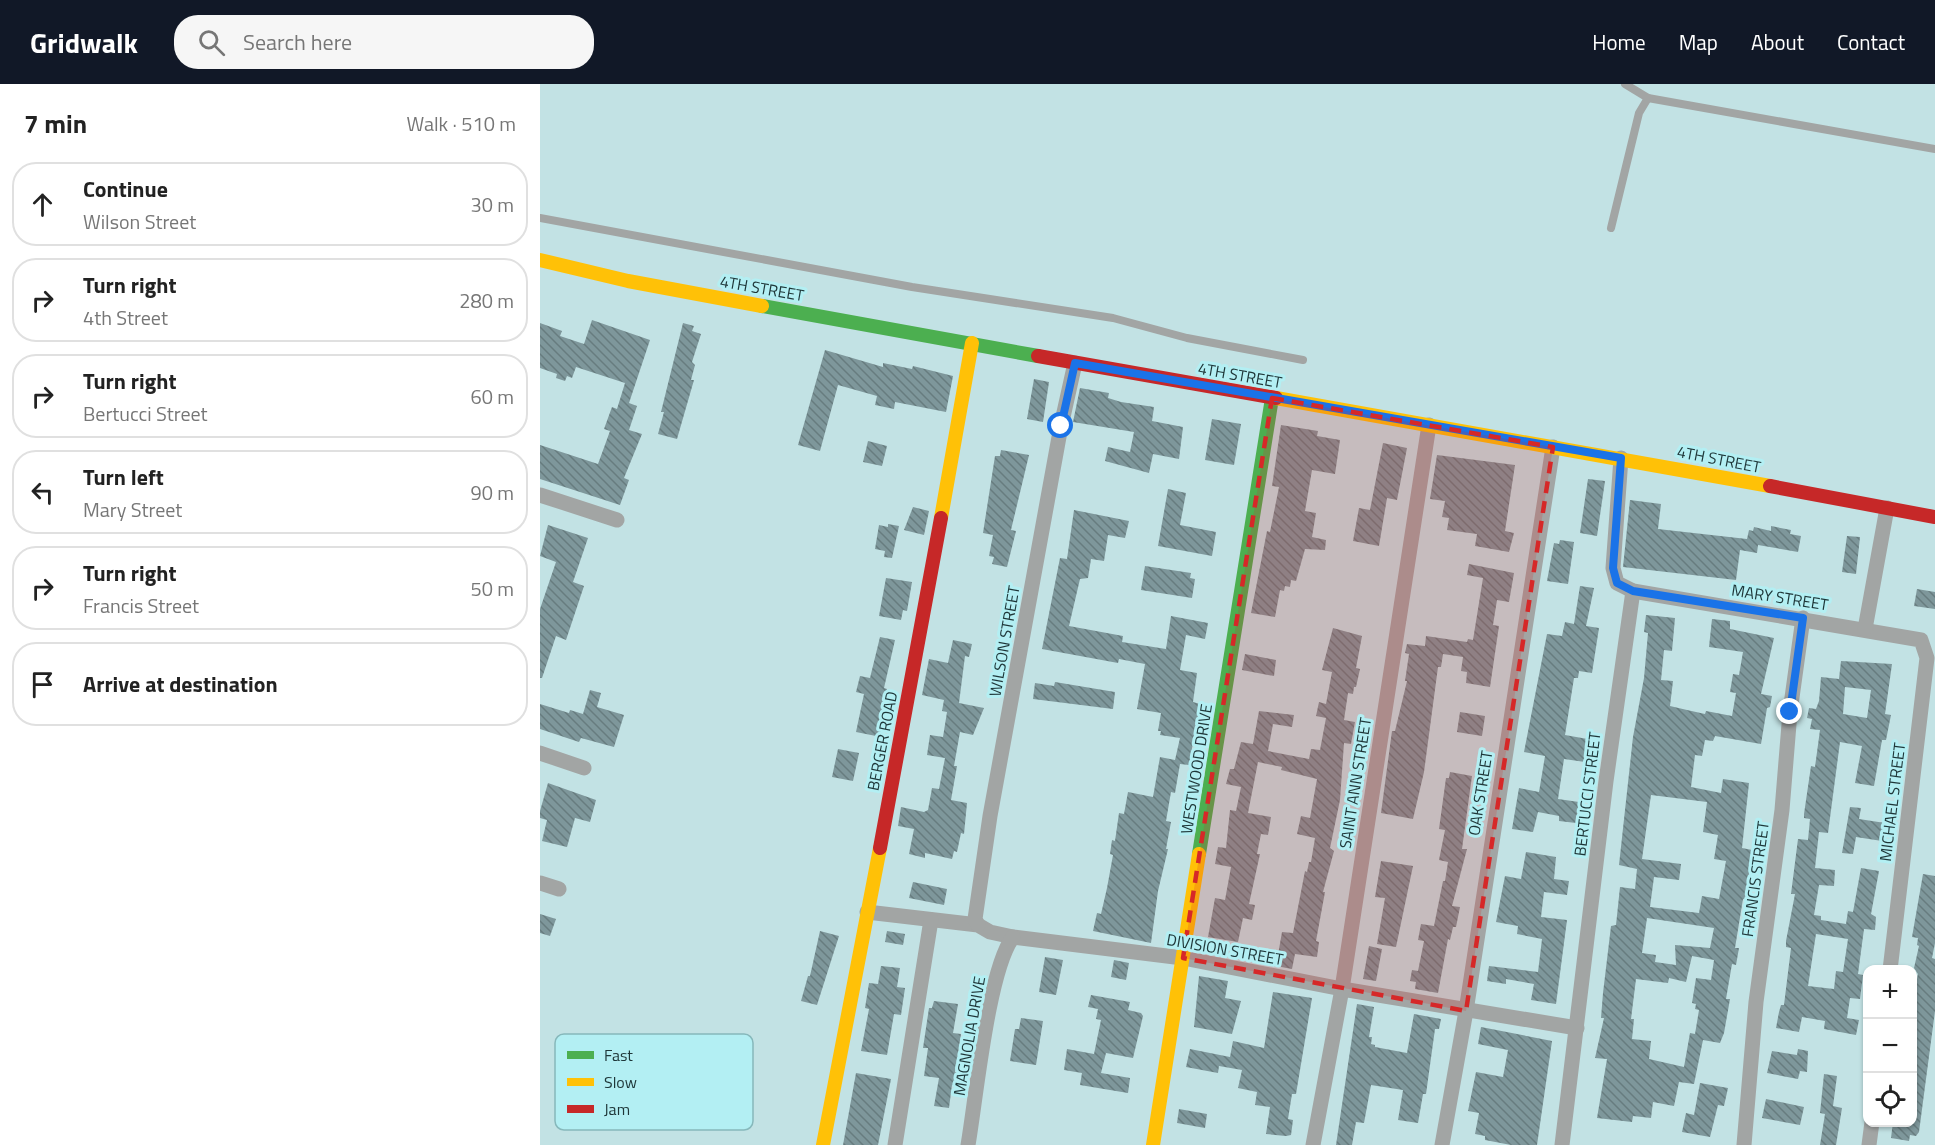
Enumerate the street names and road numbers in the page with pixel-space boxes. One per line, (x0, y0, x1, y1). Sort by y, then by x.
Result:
street label: 4TH STREET (718, 269, 806, 307)
street label: 4TH STREET (1196, 356, 1284, 394)
street label: 4TH STREET (1675, 439, 1763, 479)
street label: MARY STREET (1730, 578, 1831, 617)
street label: WILSON STREET (982, 583, 1026, 698)
street label: BERGER ROAD (861, 689, 903, 793)
street label: WESTWOOD DRIVE (1174, 702, 1218, 836)
street label: SAINT ANN STREET (1333, 715, 1377, 850)
street label: BERTUCCI STREET (1567, 730, 1607, 857)
street label: MICHAEL STREET (1873, 741, 1911, 863)
street label: OAK STREET (1461, 748, 1499, 837)
street label: FRANCIS STREET (1735, 819, 1775, 938)
street label: DIVISION STREET (1165, 927, 1286, 971)
street label: MAGNOLIA DRIVE (947, 974, 991, 1098)

